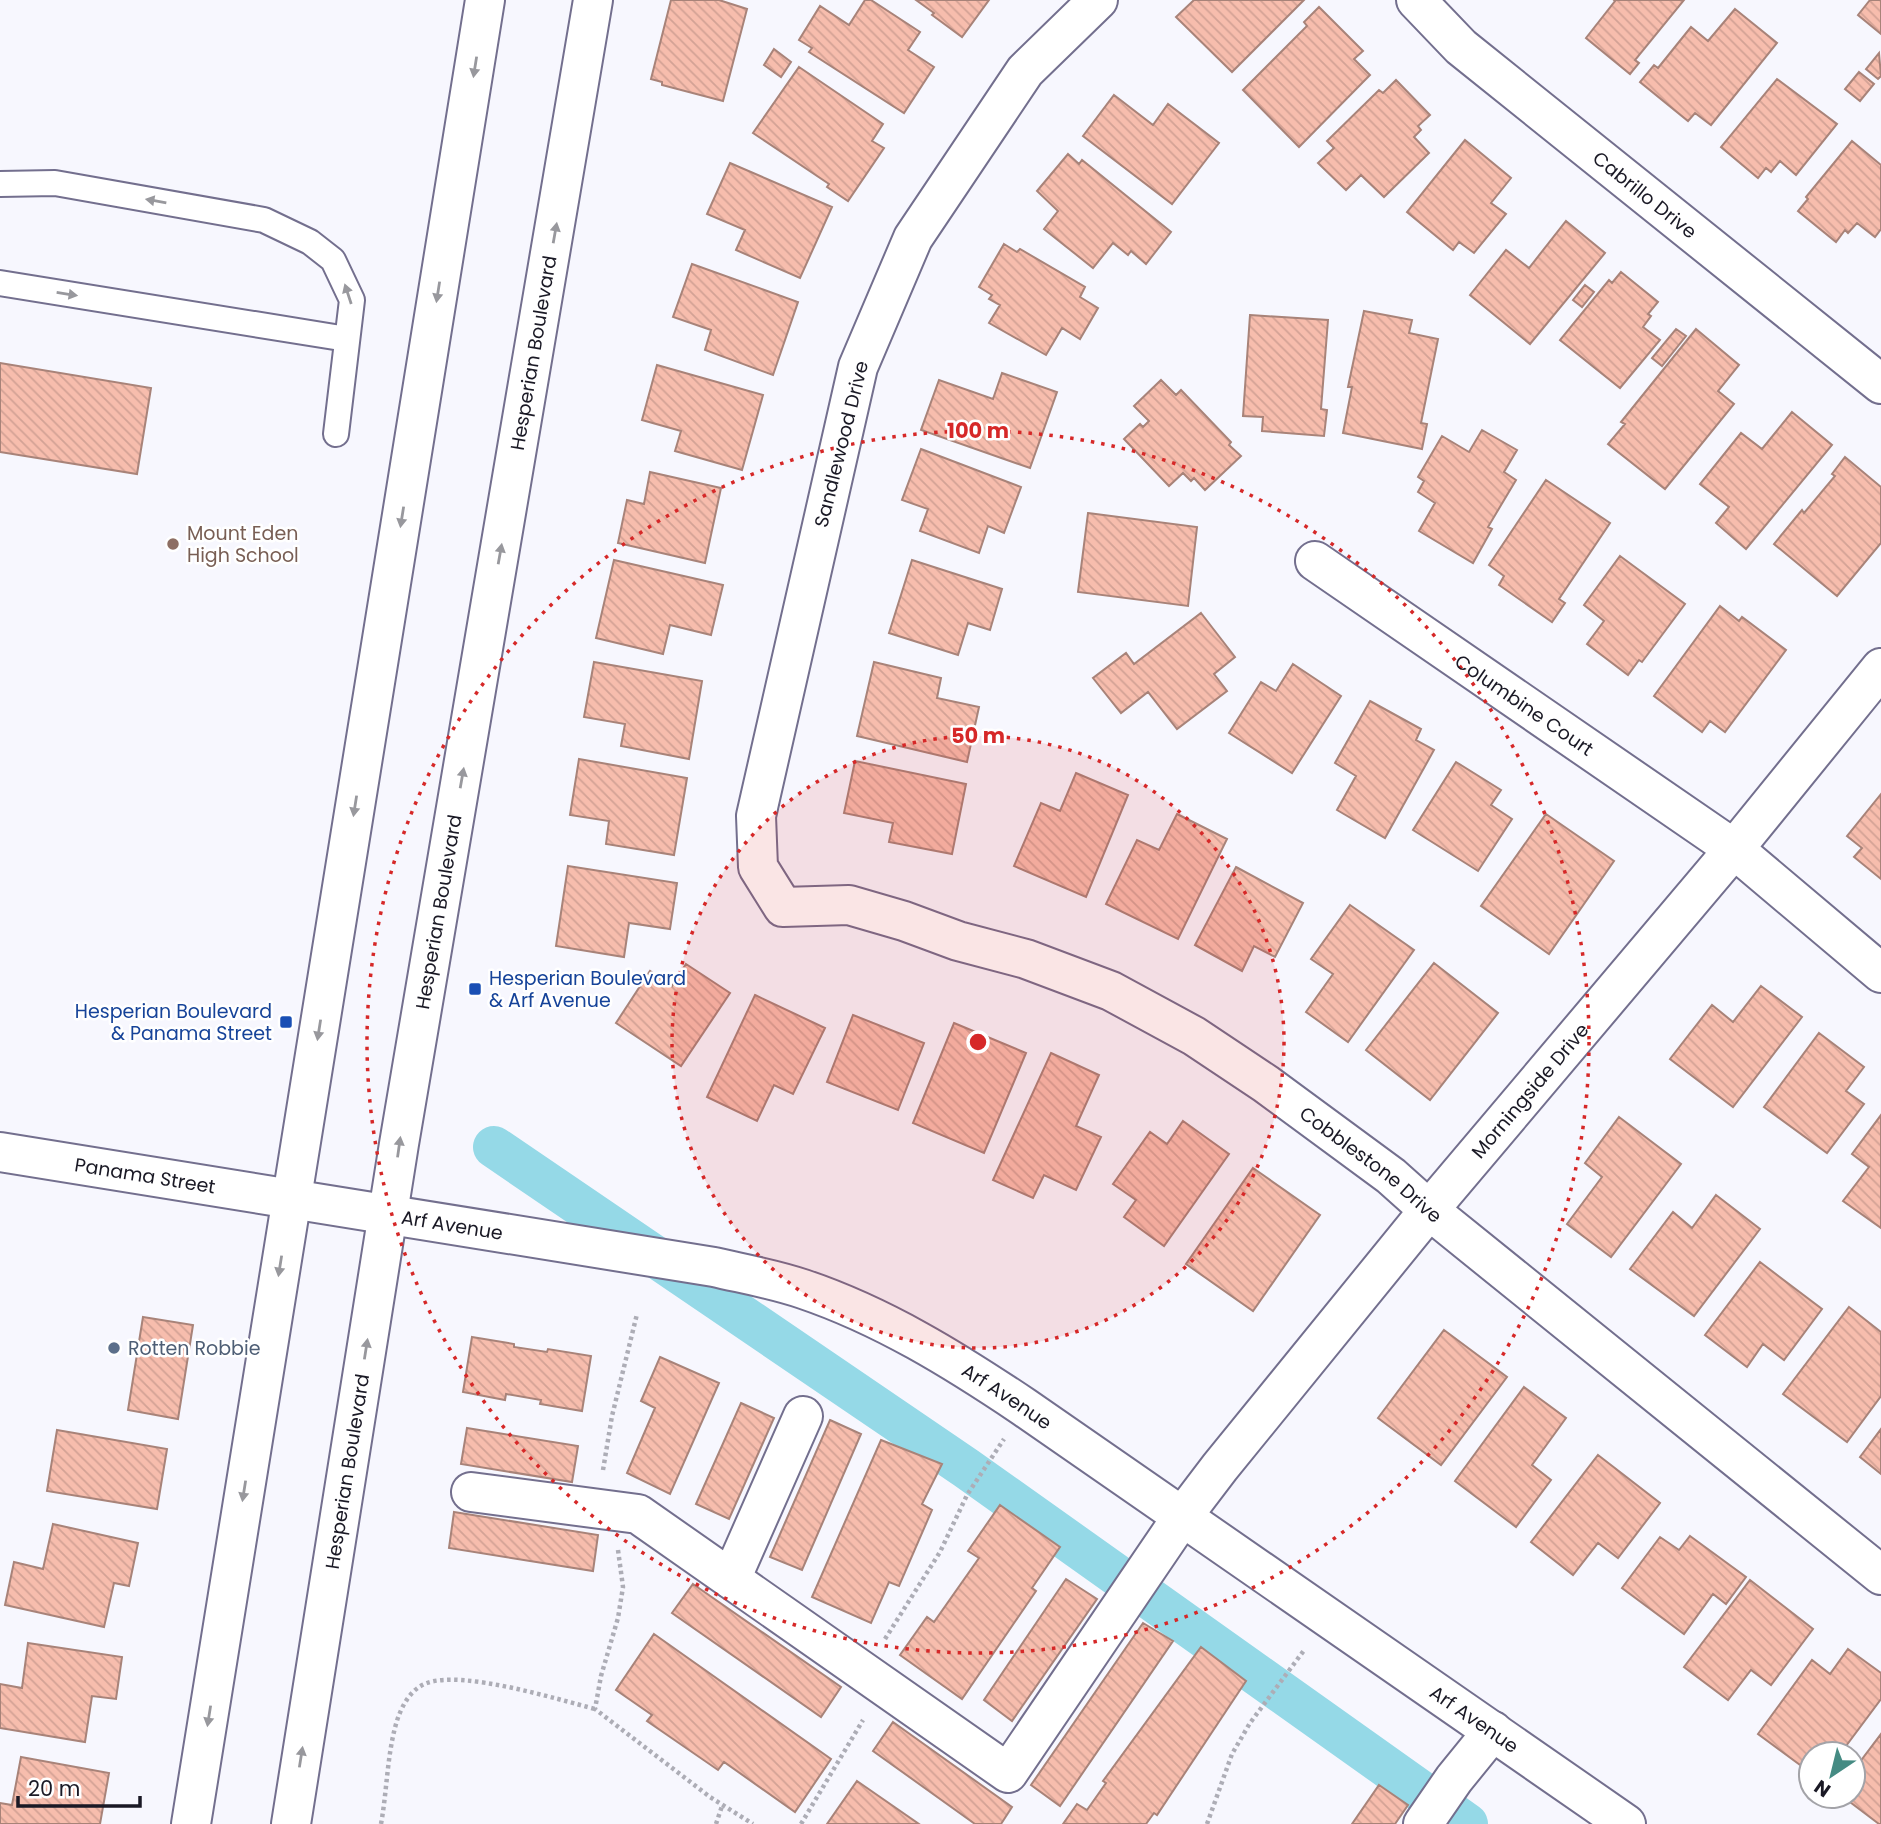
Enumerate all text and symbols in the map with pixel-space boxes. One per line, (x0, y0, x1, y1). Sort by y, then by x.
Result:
one-way arrow (469, 56, 480, 78)
street label: Cabrillo Drive (1587, 145, 1702, 245)
one-way arrow (145, 195, 167, 206)
one-way arrow (550, 222, 561, 244)
street label: Hesperian Boulevard (504, 253, 563, 452)
one-way arrow (432, 281, 443, 303)
one-way arrow (342, 283, 352, 304)
one-way arrow (56, 289, 78, 300)
street label: Sandlewood Drive (808, 358, 875, 530)
text: 100 m (947, 416, 1009, 445)
one-way arrow (396, 506, 407, 528)
place label: Mount Eden High School (187, 520, 299, 569)
marker: Mount Eden High School (165, 536, 181, 552)
one-way arrow (495, 543, 506, 565)
street label: Columbine Court (1449, 648, 1599, 763)
text: 50 m (951, 721, 1005, 750)
one-way arrow (456, 767, 467, 789)
one-way arrow (350, 795, 361, 817)
street label: Hesperian Boulevard (409, 812, 469, 1011)
place label: Hesperian Boulevard & Arf Avenue (489, 965, 686, 1014)
marker: Hesperian Boulevard & Arf Avenue (467, 981, 483, 997)
place label: Hesperian Boulevard & Panama Street (75, 998, 272, 1047)
marker: Hesperian Boulevard & Panama Street (278, 1014, 294, 1030)
street label: Morningside Drive (1465, 1017, 1595, 1164)
one-way arrow (313, 1019, 324, 1041)
centre of rings (966, 1030, 990, 1054)
street label: Cobblestone Drive (1294, 1100, 1448, 1229)
one-way arrow (393, 1136, 404, 1158)
street label: Panama Street (73, 1151, 217, 1201)
street label: Arf Avenue (399, 1204, 505, 1247)
one-way arrow (274, 1255, 285, 1277)
place label: Rotten Robbie (128, 1335, 260, 1362)
one-way arrow (361, 1338, 372, 1360)
marker: Rotten Robbie (106, 1340, 122, 1356)
street label: Arf Avenue (957, 1357, 1057, 1436)
street label: Hesperian Boulevard (319, 1372, 376, 1571)
one-way arrow (239, 1480, 250, 1502)
street label: Arf Avenue (1424, 1679, 1524, 1760)
one-way arrow (203, 1705, 214, 1727)
north arrow (1797, 1740, 1867, 1810)
one-way arrow (296, 1745, 307, 1767)
scale bar (18, 1764, 140, 1808)
text: N (1809, 1773, 1836, 1804)
text: 20 m (28, 1774, 81, 1803)

